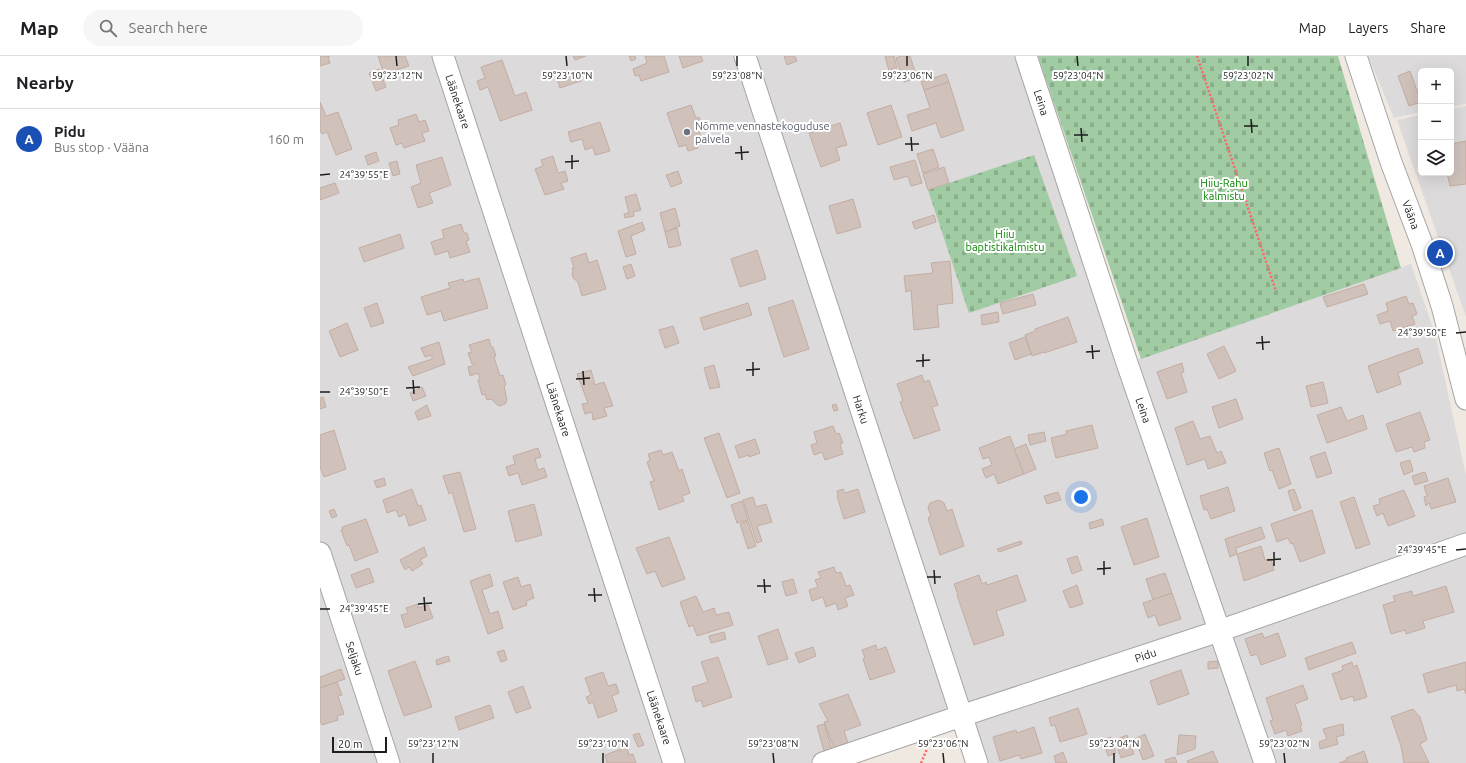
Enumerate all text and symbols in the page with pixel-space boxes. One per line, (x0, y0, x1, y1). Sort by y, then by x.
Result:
search box (83, 10, 363, 46)
text: Map (20, 17, 59, 39)
icon: search (97, 17, 119, 39)
text: Search here (129, 19, 208, 36)
text: Map (1299, 20, 1326, 36)
text: Layers (1348, 20, 1388, 36)
text: Share (1410, 20, 1446, 36)
map controls (1418, 68, 1454, 176)
button: + (1418, 68, 1454, 104)
text: 59°23'12"N (372, 70, 422, 81)
text: 59°23'10"N (542, 70, 592, 81)
text: 59°23'08"N (712, 70, 762, 81)
text: 59°23'06"N (882, 70, 932, 81)
text: 59°23'04"N (1053, 70, 1103, 81)
text: 59°23'02"N (1223, 70, 1273, 81)
text: Nearby (16, 73, 74, 92)
street label: Läänekaare (443, 73, 472, 130)
street label: Leina (1032, 88, 1051, 117)
button: − (1418, 104, 1454, 140)
place label: Nõmme vennastekoguduse palvela (695, 120, 830, 145)
text: Pidu (54, 123, 85, 140)
marker: Nõmme vennastekoguduse palvela (682, 127, 692, 137)
text: A (24, 132, 34, 146)
text: 160 m (268, 132, 304, 146)
text: Bus stop · Vääna (54, 140, 149, 154)
button: layers (1418, 140, 1454, 176)
text: 24°39'55"E (339, 169, 389, 180)
park label: Hiiu-Rahu kalmistu (1200, 177, 1248, 202)
street label: Vääna (1400, 199, 1422, 231)
park label: Hiiu baptistikalmistu (966, 228, 1044, 253)
pin: A (1427, 238, 1453, 268)
text: 24°39'50"E (1397, 327, 1447, 338)
street label: Läänekaare (544, 381, 573, 438)
text: 24°39'50"E (339, 386, 389, 397)
street label: Harku (851, 394, 871, 425)
street label: Leina (1133, 396, 1153, 424)
your location (1071, 487, 1091, 507)
text: 24°39'45"E (1397, 544, 1447, 555)
text: 24°39'45"E (339, 603, 389, 614)
street label: Seljaku (344, 640, 366, 677)
street label: Pidu (1133, 646, 1158, 664)
street label: Läänekaare (645, 689, 674, 746)
scale bar (332, 735, 387, 754)
text: 20 m (338, 738, 362, 750)
text: 59°23'12"N (408, 738, 458, 749)
text: 59°23'10"N (578, 738, 628, 749)
text: 59°23'08"N (748, 738, 798, 749)
text: 59°23'06"N (918, 738, 968, 749)
text: 59°23'04"N (1089, 738, 1139, 749)
text: 59°23'02"N (1259, 738, 1309, 749)

